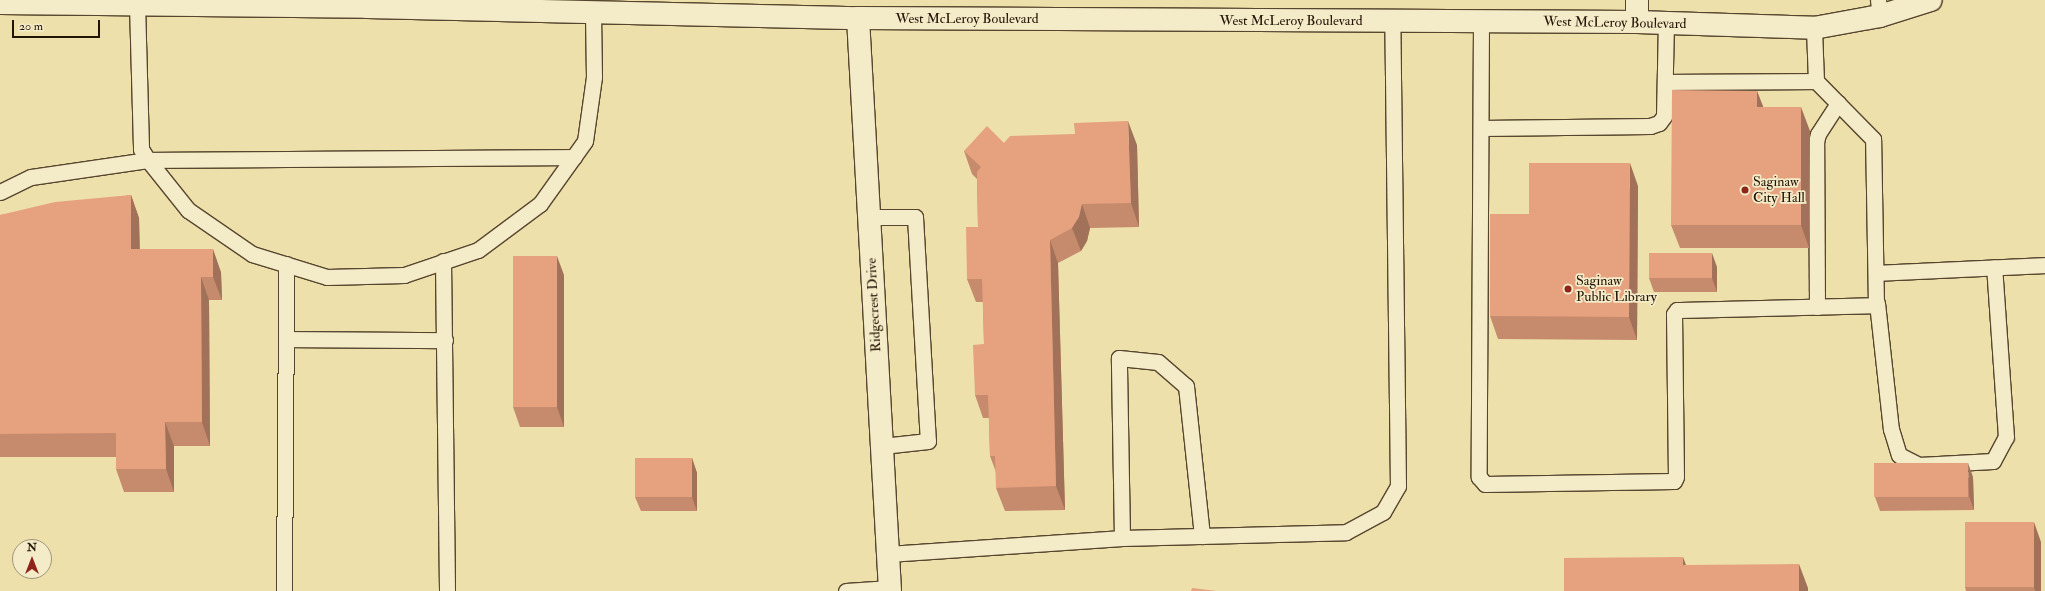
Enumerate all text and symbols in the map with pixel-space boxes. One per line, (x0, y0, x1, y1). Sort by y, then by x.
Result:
street label: West McLeroy Boulevard (895, 11, 1039, 27)
scale bar (14, 12, 102, 38)
street label: West McLeroy Boulevard (1219, 13, 1363, 29)
street label: West McLeroy Boulevard (1543, 13, 1687, 33)
text: 20 m (19, 19, 43, 34)
place label: Saginaw City Hall (1753, 174, 1805, 206)
marker: Saginaw City Hall (1740, 185, 1750, 195)
street label: Ridgecrest Drive (863, 257, 885, 353)
place label: Saginaw Public Library (1576, 273, 1657, 306)
marker: Saginaw Public Library (1563, 284, 1573, 294)
north arrow (12, 539, 52, 579)
text: N (27, 541, 37, 554)

